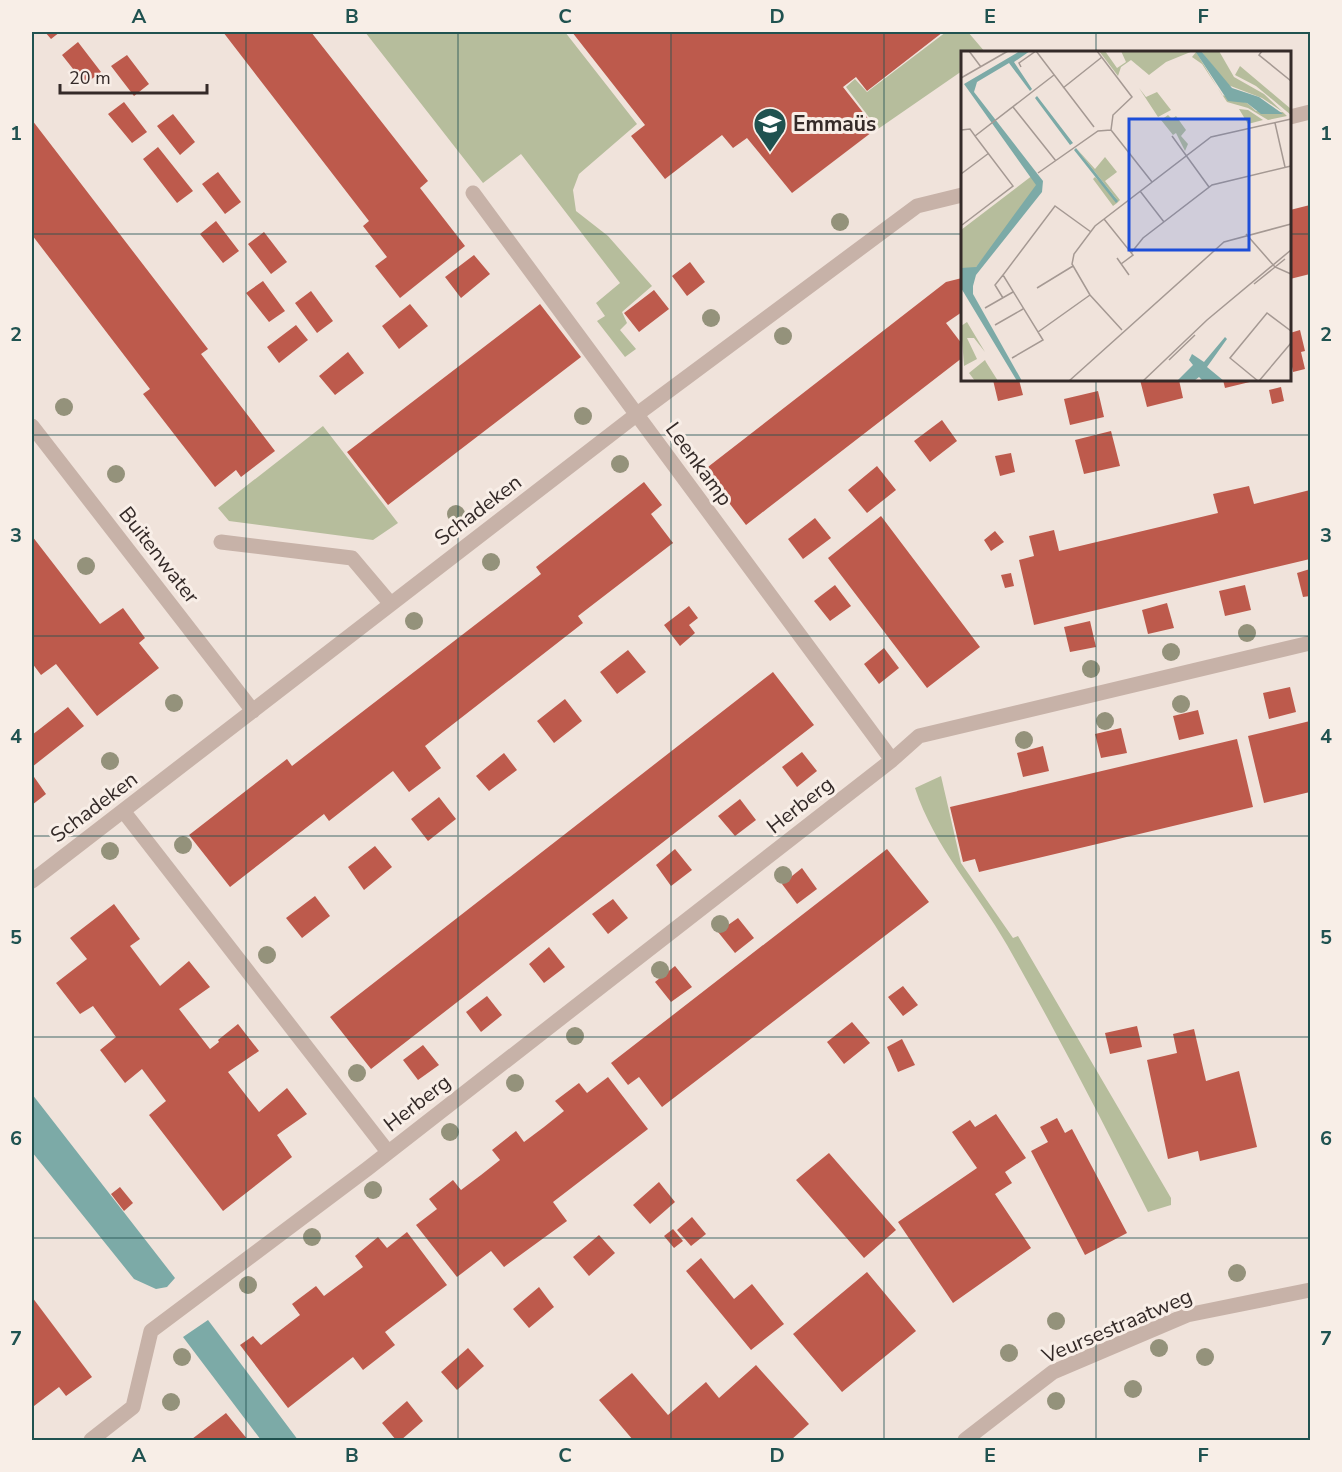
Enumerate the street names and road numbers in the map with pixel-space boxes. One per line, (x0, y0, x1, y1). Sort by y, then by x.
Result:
street label: Leenkamp (659, 416, 739, 512)
street label: Schadeken (429, 468, 527, 552)
street label: Buitenwater (112, 501, 206, 610)
street label: Schadeken (45, 765, 143, 849)
street label: Herberg (761, 770, 839, 840)
street label: Herberg (378, 1068, 456, 1138)
street label: Veursestraatweg (1037, 1282, 1196, 1371)

